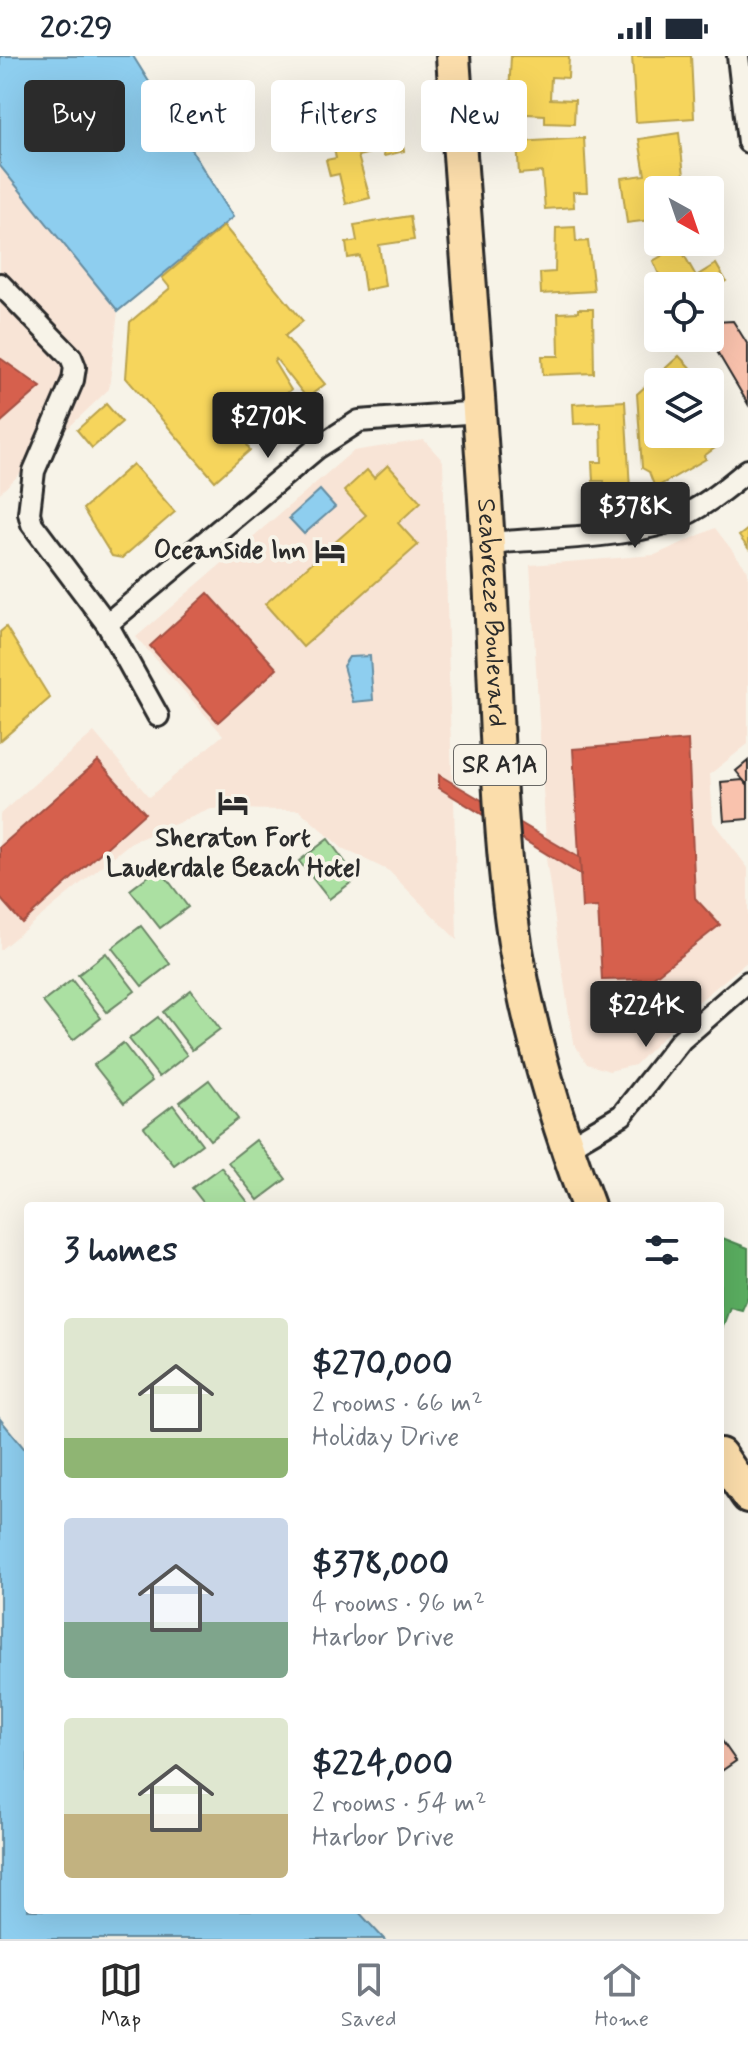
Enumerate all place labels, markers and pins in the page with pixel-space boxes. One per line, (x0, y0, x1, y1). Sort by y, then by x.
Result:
pin: $270K (212, 392, 324, 460)
pin: $378K (579, 482, 691, 550)
place label: Oceanside Inn (154, 534, 306, 568)
hotel icon: Oceanside Inn (313, 534, 347, 568)
hotel icon: Sheraton Fort Lauderdale Beach Hotel (216, 786, 250, 820)
place label: Sheraton Fort Lauderdale Beach Hotel (106, 822, 360, 886)
pin: $224K (590, 981, 702, 1049)

